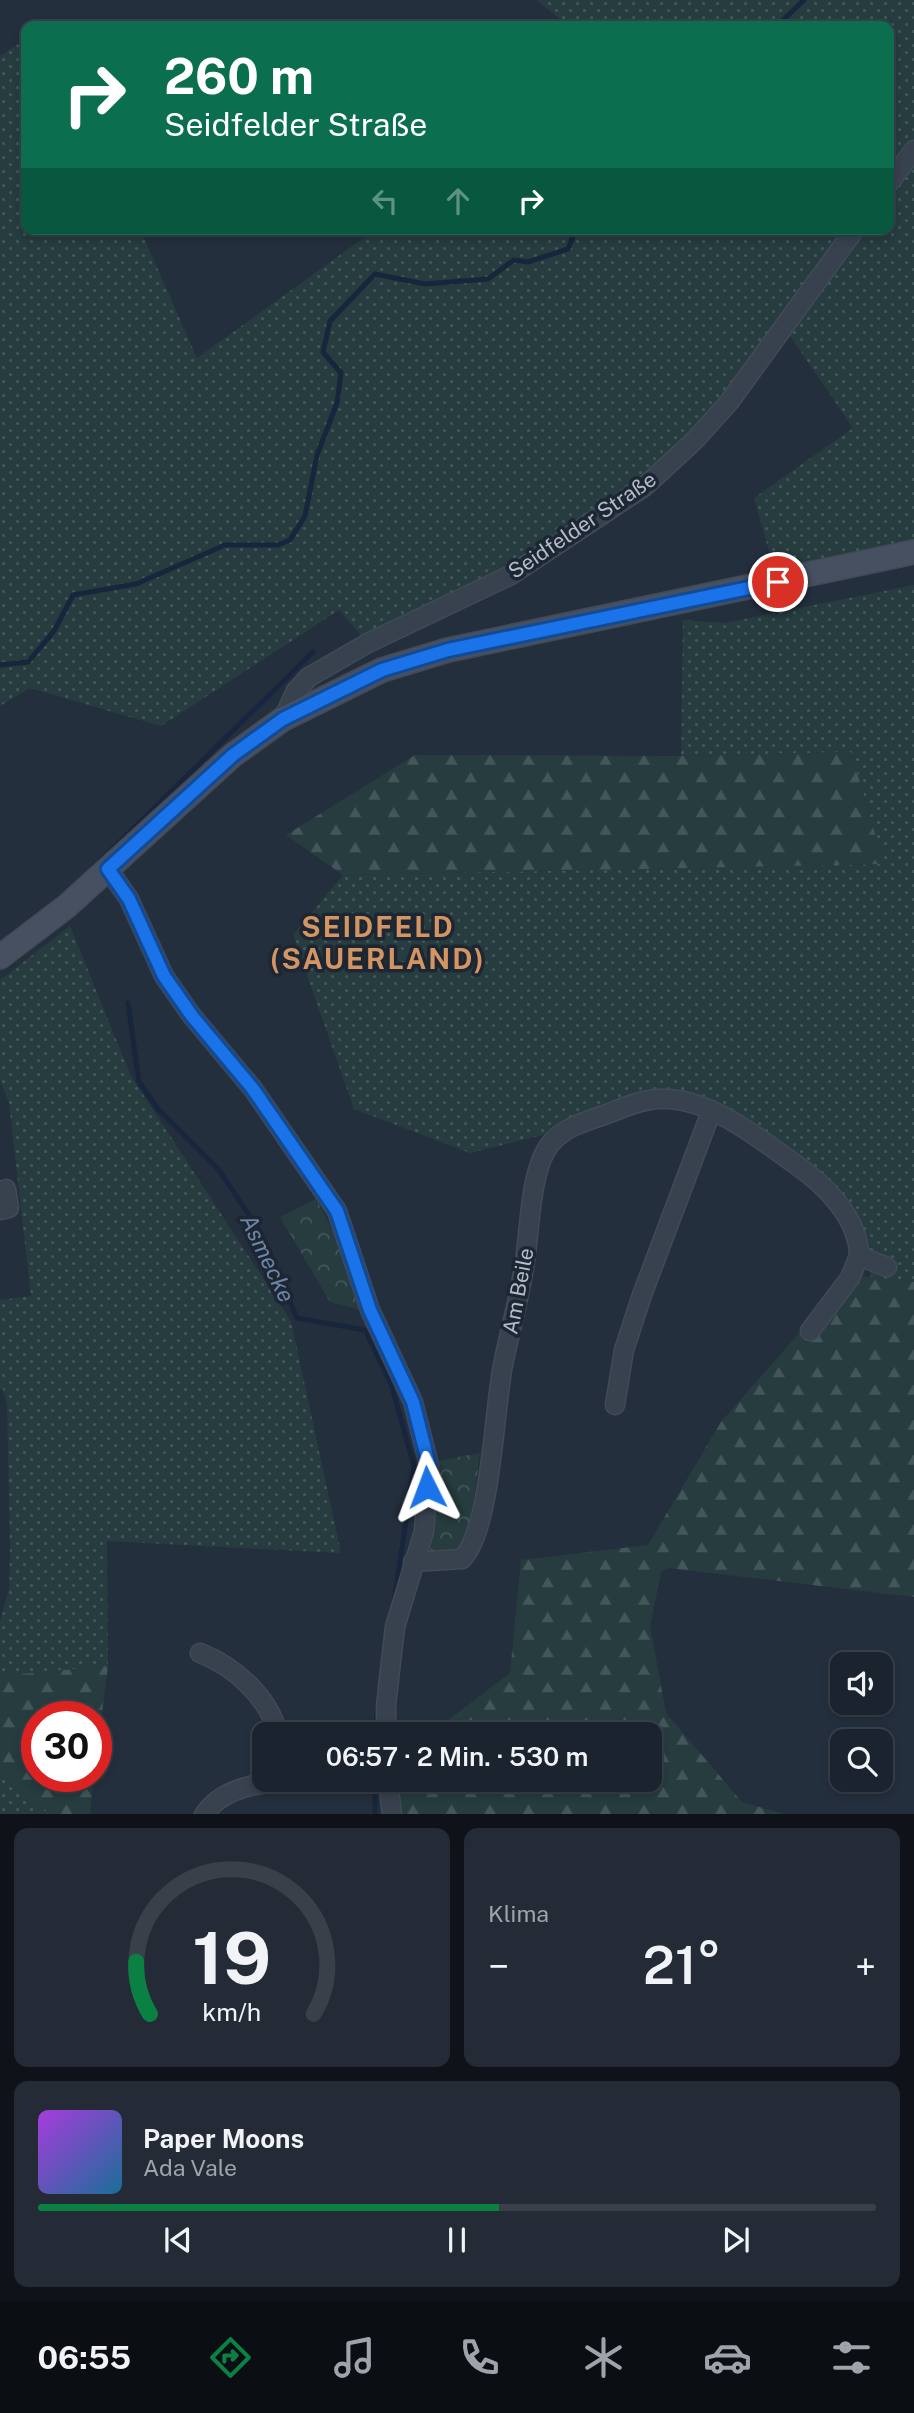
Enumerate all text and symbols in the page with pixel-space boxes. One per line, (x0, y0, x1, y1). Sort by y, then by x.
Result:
text: 260 m (164, 47, 314, 105)
icon: right (49, 49, 140, 140)
text: Seidfelder Straße (164, 106, 427, 143)
icon: left (366, 182, 404, 220)
icon: ahead (439, 182, 477, 220)
icon: right (512, 182, 550, 220)
street label: Seidfelder Straße (503, 466, 661, 584)
pin (748, 552, 808, 612)
icon: arrive (759, 563, 797, 601)
district label: SEIDFELD (SAUERLAND) (270, 910, 486, 975)
water label: Asmecke (235, 1210, 301, 1306)
street label: Am Beile (497, 1246, 539, 1336)
position arrow (390, 1450, 464, 1524)
map controls (830, 1652, 893, 1792)
button: sound (830, 1652, 893, 1715)
speed limit sign: 30 (21, 1701, 112, 1792)
button: search (830, 1729, 893, 1792)
text: 06:57 · 2 Min. · 530 m (326, 1741, 588, 1772)
text: Klima (488, 1900, 549, 1927)
text: 19 (192, 1915, 272, 2000)
text: 21° (643, 1935, 721, 1996)
text: − (488, 1944, 509, 1989)
text: + (855, 1944, 876, 1989)
text: km/h (203, 1996, 261, 2026)
text: Paper Moons (143, 2123, 304, 2154)
text: Ada Vale (143, 2154, 237, 2181)
icon: previous (159, 2221, 197, 2259)
icon: pause (438, 2221, 476, 2259)
icon: next (717, 2221, 755, 2259)
icon: directions (206, 2333, 255, 2382)
icon: music (330, 2333, 379, 2382)
icon: phone (455, 2333, 504, 2382)
icon: climate (579, 2333, 628, 2382)
icon: car (703, 2333, 752, 2382)
icon: filters (827, 2333, 876, 2382)
text: 06:55 (38, 2339, 131, 2376)

